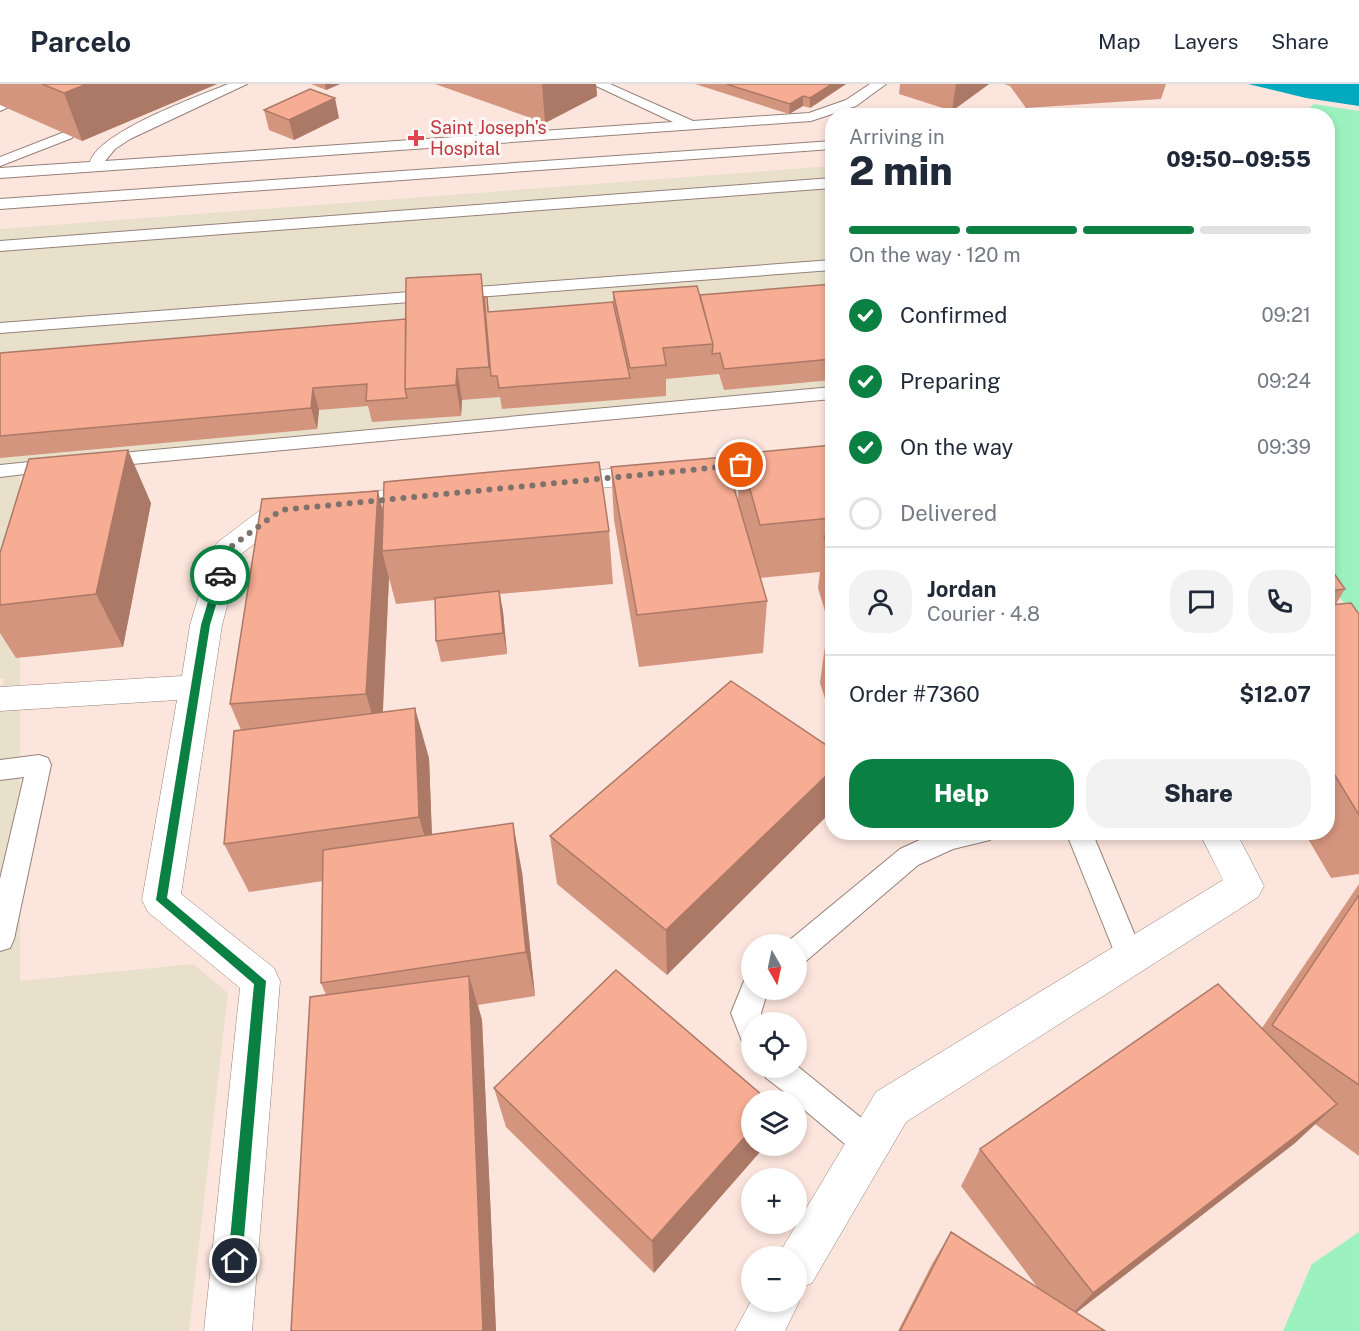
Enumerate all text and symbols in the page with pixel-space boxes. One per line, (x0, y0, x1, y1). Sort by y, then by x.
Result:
text: Parcelo (30, 25, 131, 58)
text: Map (1098, 29, 1141, 54)
text: Layers (1174, 29, 1238, 54)
text: Share (1271, 29, 1329, 54)
place label: Saint Joseph's Hospital (430, 117, 547, 159)
text: Arriving in (849, 125, 944, 149)
marker: Saint Joseph's Hospital (407, 129, 425, 147)
text: 09:50–09:55 (1166, 146, 1311, 172)
text: 2 min (849, 148, 953, 194)
text: On the way · 120 m (849, 243, 1021, 267)
icon: check (849, 299, 882, 332)
text: Confirmed (900, 302, 1007, 328)
text: 09:21 (1261, 303, 1311, 327)
icon: check (849, 365, 882, 398)
text: Preparing (900, 368, 1001, 394)
text: 09:24 (1257, 369, 1311, 393)
icon: check (849, 431, 882, 464)
text: On the way (900, 434, 1013, 460)
text: 09:39 (1257, 435, 1311, 459)
pin (715, 439, 766, 490)
icon: bag (724, 448, 757, 481)
text: Delivered (900, 500, 997, 526)
courier (190, 545, 250, 605)
icon: car (204, 559, 237, 592)
button: person (849, 570, 912, 633)
button: chat (1170, 570, 1233, 633)
button: phone (1248, 570, 1311, 633)
text: Jordan (927, 576, 996, 602)
text: Courier · 4.8 (927, 602, 1040, 626)
text: Order #7360 (849, 681, 980, 707)
text: $12.07 (1239, 681, 1311, 707)
button: Help (849, 759, 1074, 828)
button: Share (1086, 759, 1311, 828)
north arrow (741, 934, 807, 1000)
map controls (741, 934, 807, 1312)
button: locate (741, 1012, 807, 1078)
button: layers (741, 1090, 807, 1156)
button: + (741, 1168, 807, 1234)
pin (209, 1235, 260, 1286)
icon: home (218, 1244, 251, 1277)
button: − (741, 1246, 807, 1312)

